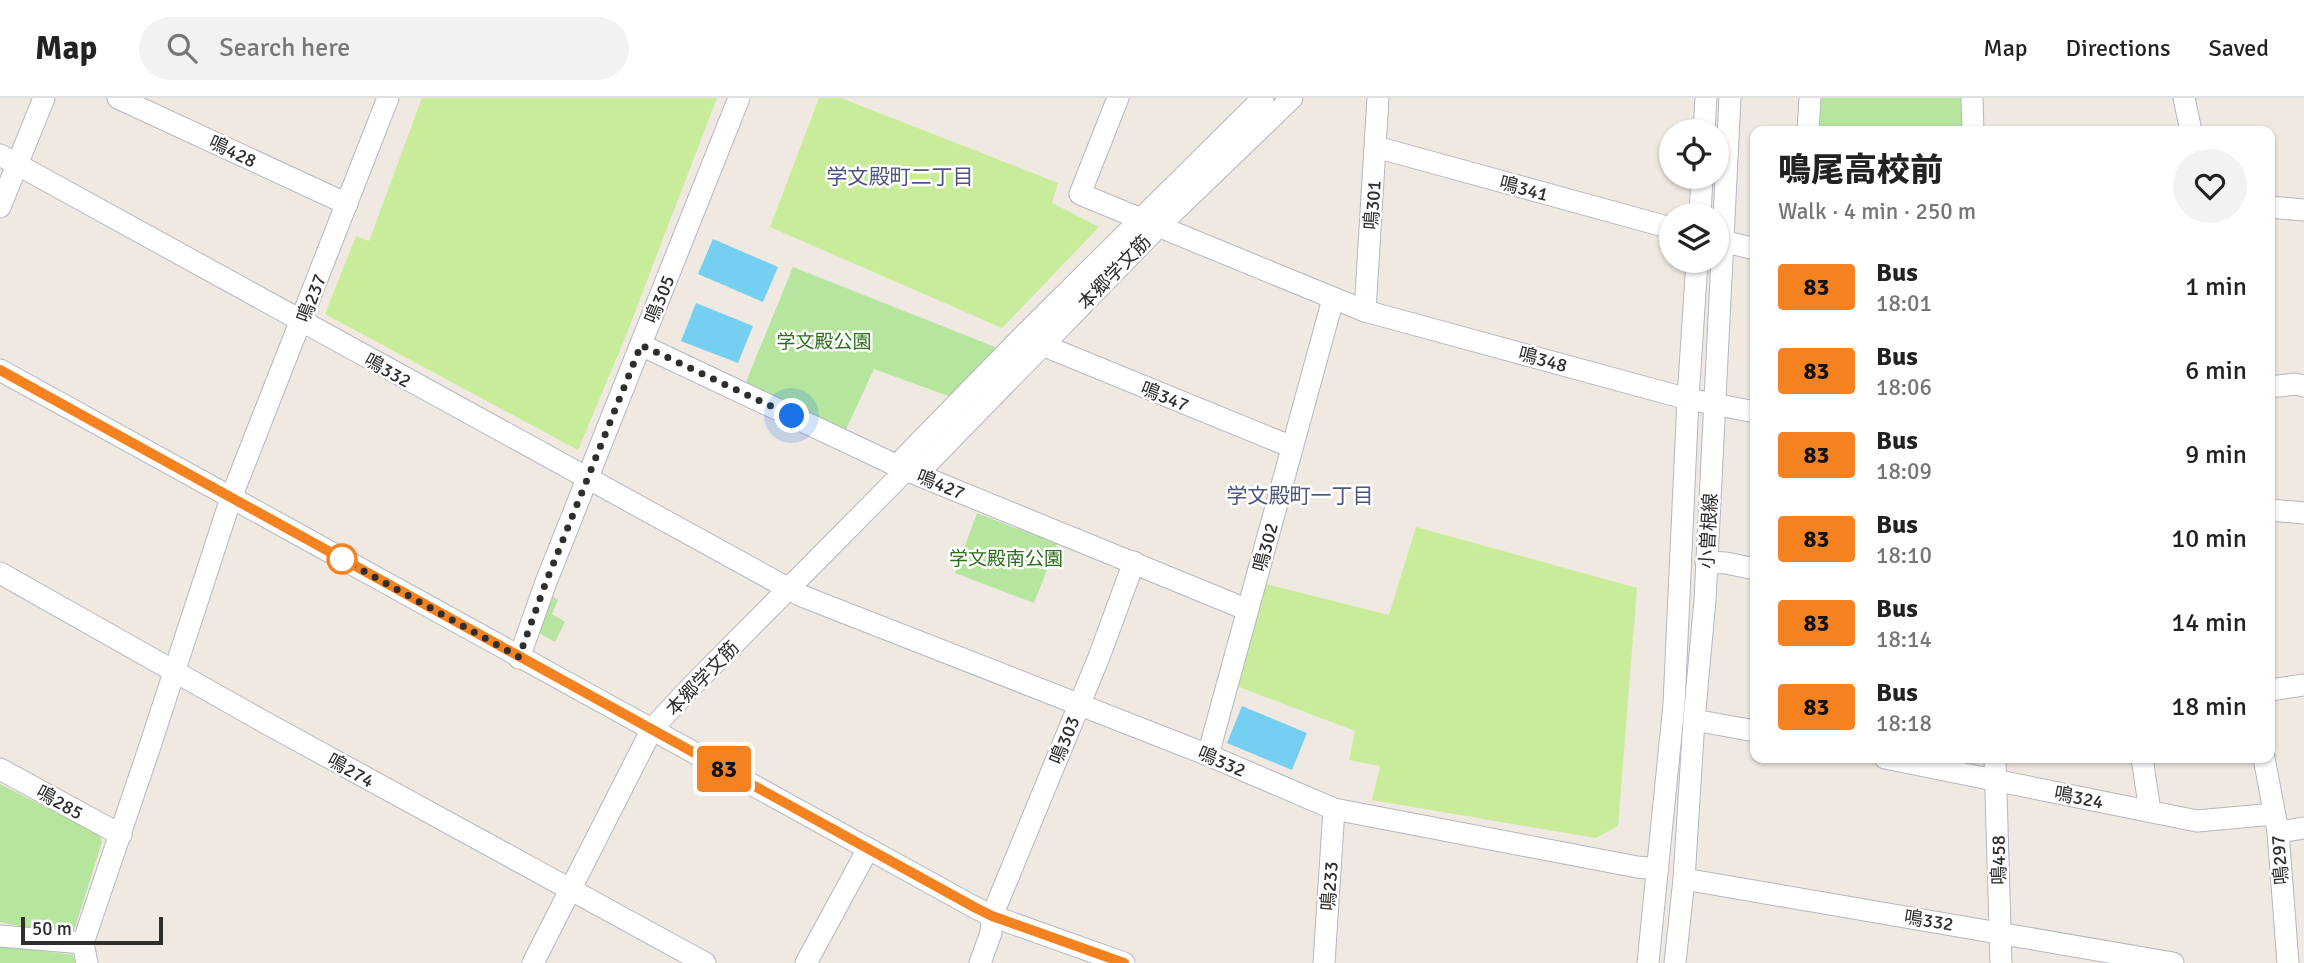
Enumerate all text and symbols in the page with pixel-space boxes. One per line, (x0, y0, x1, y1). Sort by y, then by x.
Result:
search box (139, 17, 629, 80)
text: Map (35, 28, 97, 69)
icon: search (163, 29, 201, 67)
text: Search here (219, 32, 350, 64)
text: Map (1983, 33, 2028, 63)
text: Directions (2066, 33, 2171, 63)
text: Saved (2209, 33, 2269, 63)
map controls (1659, 119, 1729, 273)
button: locate (1659, 119, 1729, 189)
street label: 鳴428 (205, 131, 260, 173)
button: heart (2173, 149, 2247, 223)
text: 鳴尾高校前 (1778, 150, 1943, 191)
district label: 学文殿町二丁目 (827, 164, 974, 190)
street label: 鳴341 (1497, 171, 1551, 207)
street label: 鳴301 (1359, 179, 1387, 231)
text: Walk · 4 min · 250 m (1778, 197, 1976, 226)
button: layers (1659, 203, 1729, 273)
street label: 本郷学文筋 (1073, 230, 1156, 315)
text: Bus (1876, 257, 1918, 289)
street label: 鳴237 (292, 271, 332, 326)
text: 1 min (2185, 271, 2247, 303)
street label: 鳴305 (639, 272, 680, 327)
text: 83 (1804, 272, 1829, 302)
text: 18:01 (1876, 289, 1932, 318)
park label: 学文殿公園 (776, 330, 872, 354)
text: Bus (1876, 341, 1918, 373)
street label: 鳴348 (1516, 342, 1570, 378)
street label: 鳴332 (360, 348, 415, 393)
text: 6 min (2185, 355, 2247, 387)
text: 83 (1804, 356, 1829, 386)
text: 18:06 (1876, 373, 1932, 402)
street label: 鳴347 (1137, 376, 1192, 417)
your location (774, 398, 809, 433)
text: Bus (1876, 425, 1918, 457)
text: 9 min (2185, 439, 2247, 471)
text: 83 (1804, 440, 1829, 470)
text: 18:09 (1876, 457, 1932, 486)
street label: 鳴427 (913, 464, 968, 505)
district label: 学文殿町一丁目 (1227, 483, 1374, 509)
street label: 小曽根線 (1695, 492, 1723, 570)
text: Bus (1876, 509, 1918, 541)
street label: 鳴302 (1248, 520, 1284, 574)
text: 10 min (2171, 523, 2247, 555)
text: 83 (1804, 524, 1829, 554)
text: 18:10 (1876, 541, 1932, 570)
unlabelled marker (327, 544, 357, 574)
park label: 学文殿南公園 (949, 547, 1063, 571)
text: Bus (1876, 593, 1918, 625)
text: 14 min (2171, 607, 2247, 639)
text: 83 (1804, 608, 1829, 638)
text: 18:14 (1876, 625, 1932, 654)
street label: 本郷学文筋 (661, 636, 744, 721)
text: Bus (1876, 677, 1918, 709)
text: 18 min (2171, 691, 2247, 723)
text: 83 (1804, 692, 1829, 722)
text: 18:18 (1876, 709, 1932, 738)
street label: 鳴303 (1044, 713, 1085, 768)
street label: 鳴332 (1194, 741, 1249, 783)
line badge: 83 (692, 746, 756, 792)
street label: 鳴274 (323, 748, 378, 793)
text: 83 (711, 754, 737, 784)
street label: 鳴285 (32, 780, 87, 825)
street label: 鳴324 (2052, 781, 2106, 815)
street label: 鳴297 (2266, 834, 2294, 886)
street label: 鳴458 (1987, 835, 2011, 885)
street label: 鳴233 (1316, 860, 1344, 912)
street label: 鳴332 (1902, 905, 1955, 937)
scale bar (21, 914, 163, 946)
text: 50 m (32, 917, 72, 941)

